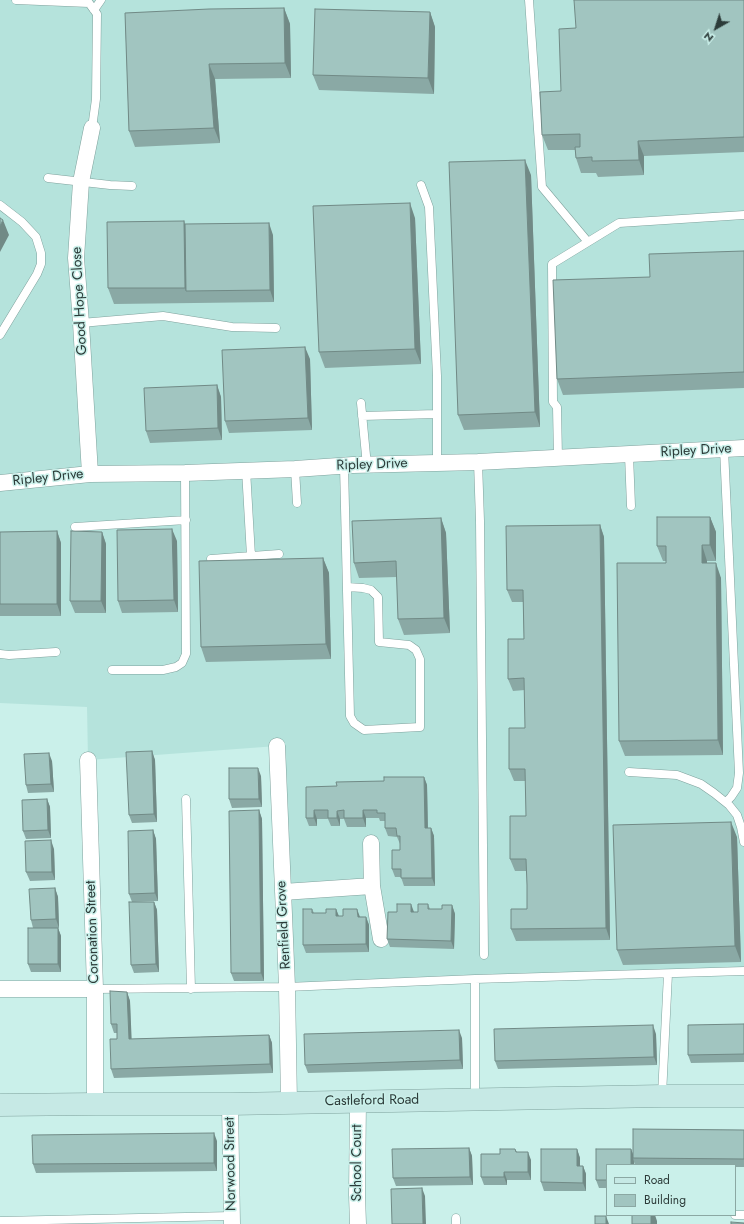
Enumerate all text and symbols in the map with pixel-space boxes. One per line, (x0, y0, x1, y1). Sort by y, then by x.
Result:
north arrow (696, 8, 736, 48)
text: N (700, 28, 717, 46)
street label: Good Hope Close (69, 246, 91, 356)
street label: Ripley Drive (660, 441, 732, 461)
street label: Ripley Drive (336, 455, 408, 475)
street label: Ripley Drive (12, 466, 84, 490)
street label: Coronation Street (83, 880, 103, 984)
street label: Renfield Grove (273, 880, 295, 970)
street label: Castleford Road (325, 1092, 419, 1110)
street label: Norwood Street (222, 1117, 240, 1211)
street label: School Court (350, 1124, 366, 1202)
legend (606, 1164, 736, 1216)
text: Road (644, 1171, 670, 1189)
text: Building (644, 1191, 686, 1209)

